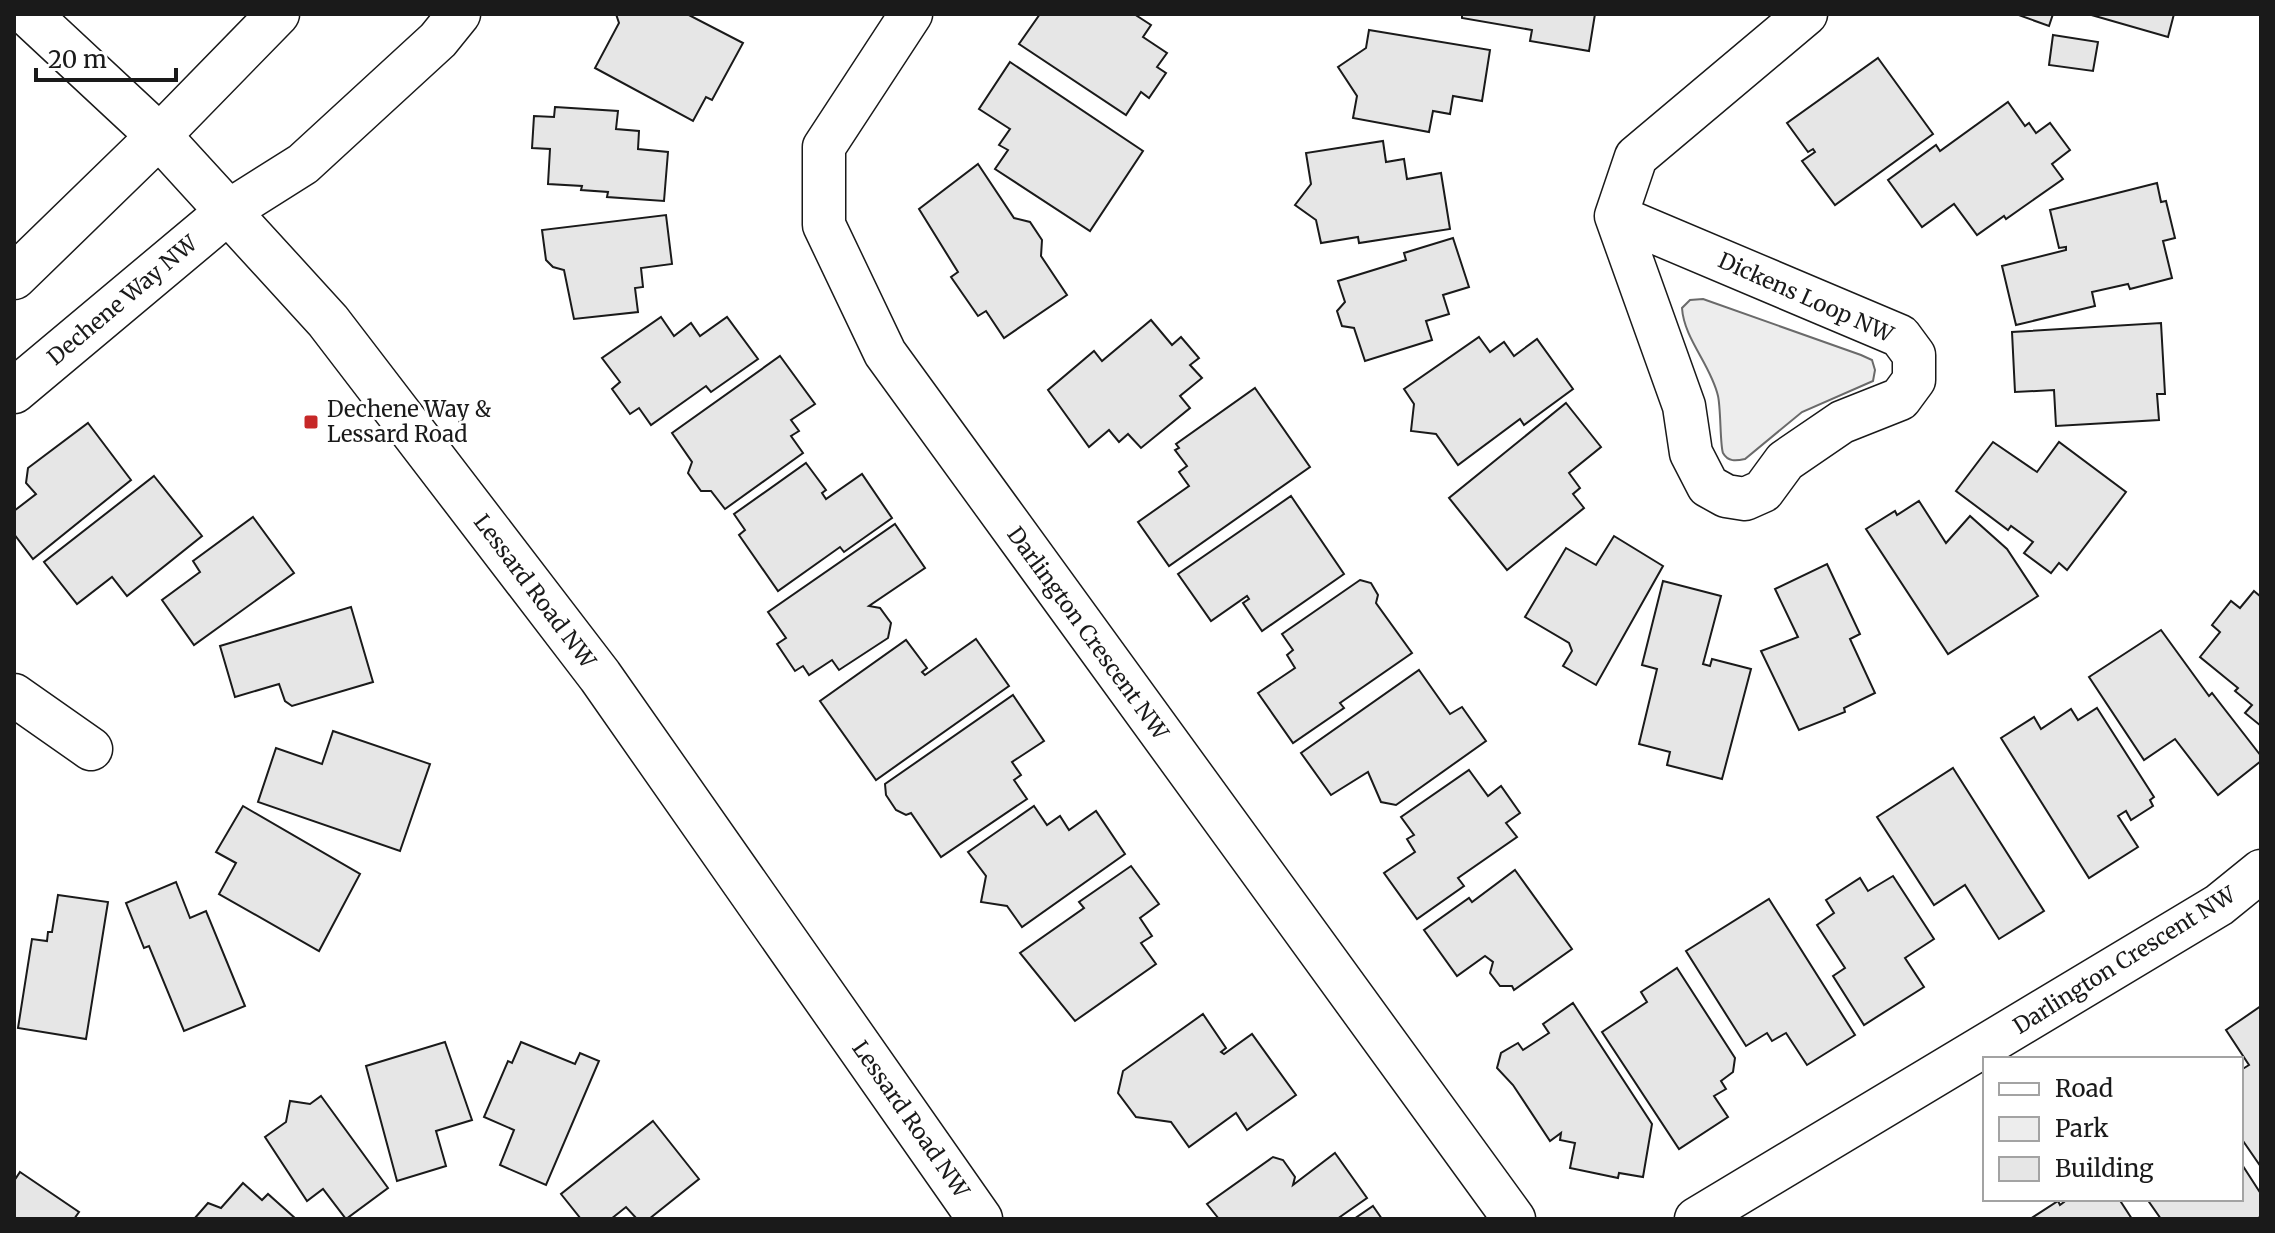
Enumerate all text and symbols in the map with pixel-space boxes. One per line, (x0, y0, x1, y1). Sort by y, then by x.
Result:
scale bar (36, 32, 176, 82)
text: 20 m (48, 44, 107, 75)
street label: Dechene Way NW (41, 228, 204, 371)
street label: Dickens Loop NW (1714, 246, 1899, 349)
place label: Dechene Way & Lessard Road (327, 395, 491, 448)
marker: Dechene Way & Lessard Road (302, 413, 320, 431)
street label: Lessard Road NW (468, 509, 603, 674)
street label: Darlington Crescent NW (1001, 521, 1175, 746)
street label: Darlington Crescent NW (2008, 880, 2241, 1040)
street label: Lessard Road NW (846, 1035, 976, 1204)
legend (1983, 1057, 2243, 1201)
text: Road (2055, 1073, 2113, 1104)
text: Park (2055, 1113, 2109, 1144)
text: Building (2055, 1153, 2154, 1184)

